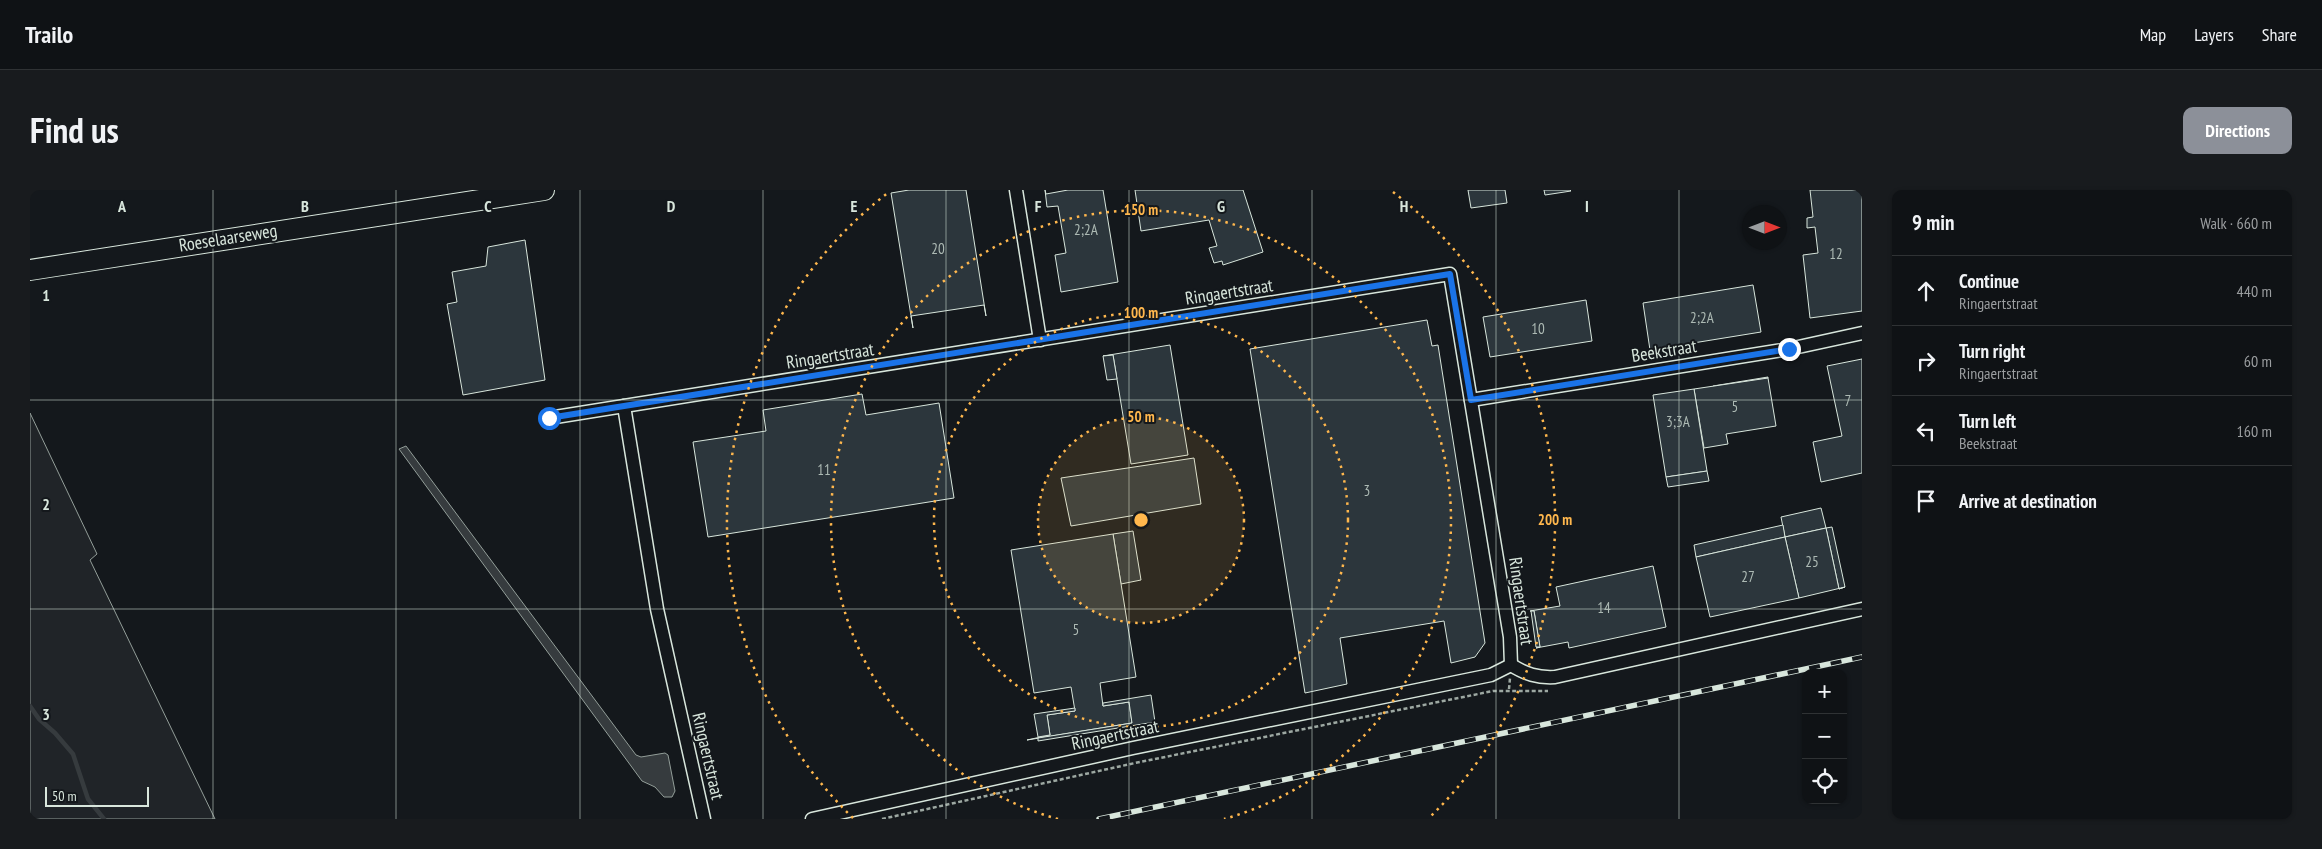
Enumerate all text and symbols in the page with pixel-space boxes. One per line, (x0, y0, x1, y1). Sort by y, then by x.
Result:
text: Trailo (25, 19, 73, 50)
text: Map (2140, 23, 2166, 46)
text: Layers (2194, 23, 2234, 46)
text: Share (2262, 23, 2297, 46)
text: Find us (30, 107, 119, 153)
button: Directions (2183, 107, 2292, 154)
text: A (117, 196, 127, 216)
text: B (301, 196, 309, 216)
text: C (484, 196, 492, 216)
text: D (667, 196, 676, 216)
text: E (851, 196, 858, 216)
text: F (1035, 196, 1042, 216)
text: G (1217, 196, 1225, 216)
text: H (1400, 196, 1408, 216)
text: I (1585, 196, 1589, 216)
text: 150 m (1124, 200, 1158, 219)
north arrow (1742, 205, 1787, 250)
text: 9 min (1912, 209, 1954, 236)
text: Walk · 660 m (2200, 213, 2272, 233)
street label: Roeselaarseweg (177, 218, 279, 257)
house number: 2;2A (1074, 220, 1099, 239)
house number: 20 (931, 239, 945, 258)
house number: 12 (1829, 244, 1843, 263)
text: Continue (1959, 269, 2019, 293)
street label: Ringaertstraat (1183, 273, 1274, 310)
icon: ahead (1912, 277, 1940, 305)
text: 440 m (2237, 281, 2272, 301)
text: 1 (42, 285, 50, 305)
text: Ringaertstraat (1959, 293, 2038, 313)
text: 100 m (1124, 303, 1158, 322)
house number: 2;2A (1690, 308, 1715, 327)
house number: 10 (1531, 319, 1545, 338)
street label: Beekstraat (1630, 334, 1698, 367)
street label: Ringaertstraat (784, 337, 875, 374)
route end (1778, 338, 1801, 361)
text: Turn right (1959, 339, 2025, 363)
icon: right (1912, 347, 1940, 375)
text: 60 m (2244, 351, 2272, 371)
text: Ringaertstraat (1959, 363, 2038, 383)
house number: 7 (1845, 391, 1851, 410)
house number: 5 (1732, 397, 1738, 416)
route start (538, 407, 561, 430)
text: 50 m (1127, 407, 1155, 426)
text: Turn left (1959, 409, 2016, 433)
house number: 3;3A (1666, 412, 1691, 431)
icon: left (1912, 417, 1940, 445)
text: 160 m (2237, 421, 2272, 441)
text: Beekstraat (1959, 433, 2017, 453)
house number: 11 (817, 460, 831, 479)
house number: 3 (1364, 481, 1370, 500)
icon: arrive (1912, 487, 1940, 515)
text: Arrive at destination (1959, 489, 2097, 513)
text: 2 (42, 494, 50, 514)
text: 200 m (1538, 510, 1572, 529)
centre of rings (1132, 511, 1150, 529)
house number: 25 (1805, 552, 1819, 571)
street label: Ringaertstraat (1504, 556, 1539, 646)
house number: 27 (1741, 567, 1755, 586)
house number: 14 (1597, 598, 1611, 617)
house number: 5 (1073, 620, 1079, 639)
map controls (1802, 669, 1847, 804)
button: + (1802, 669, 1847, 714)
text: 3 (42, 704, 50, 724)
street label: Ringaertstraat (687, 710, 730, 802)
street label: Ringaertstraat (1069, 714, 1161, 755)
button: − (1802, 714, 1847, 759)
button: locate (1802, 759, 1847, 804)
scale bar (45, 784, 149, 807)
text: 50 m (52, 787, 77, 805)

